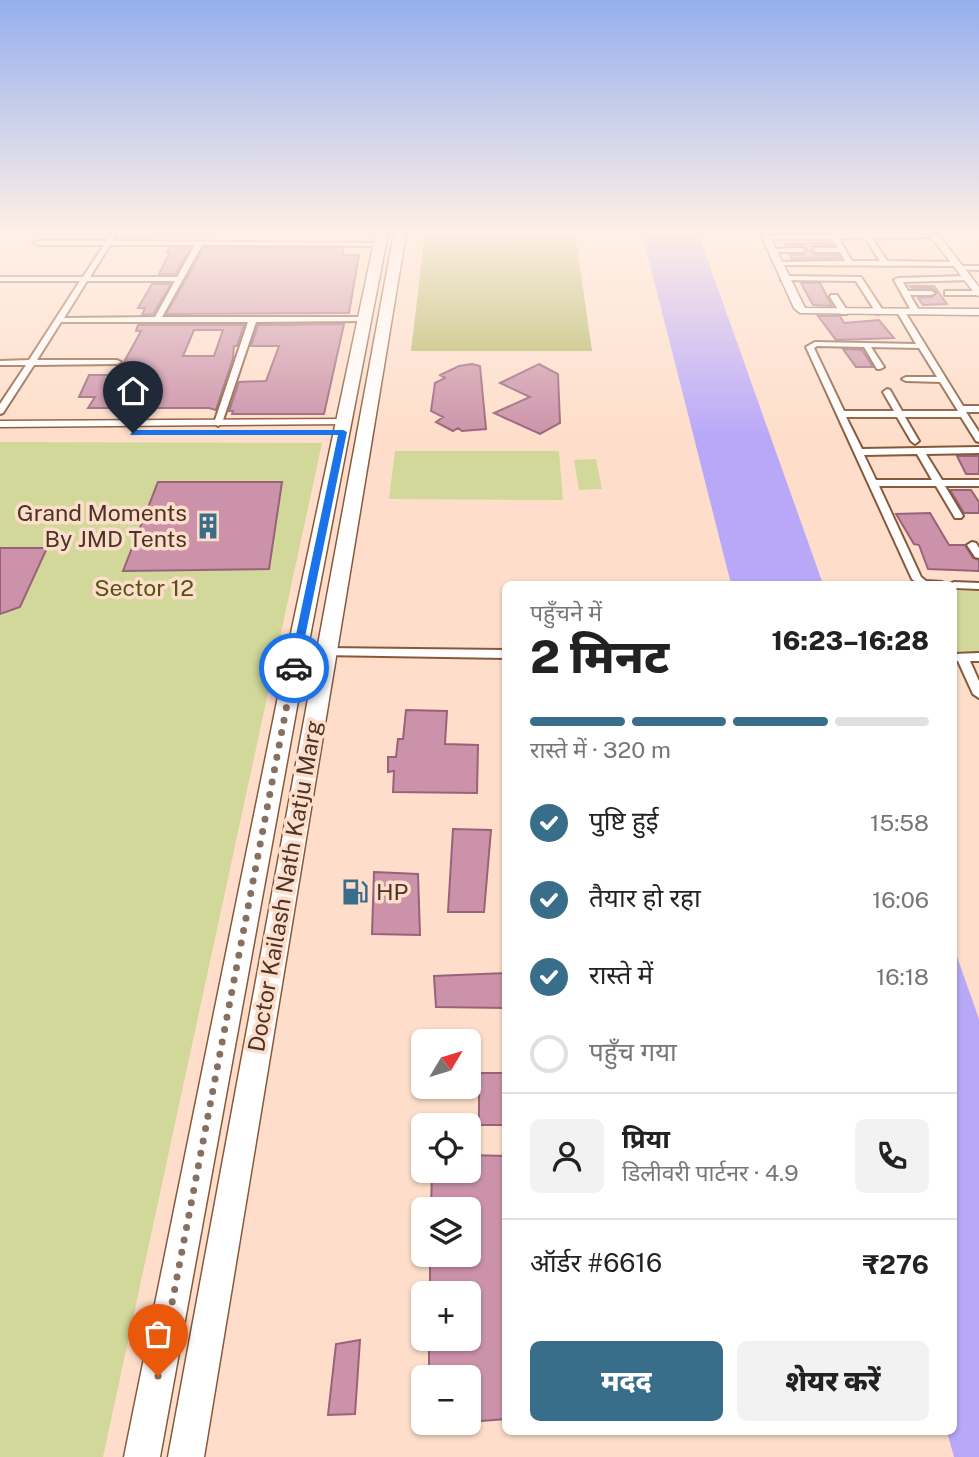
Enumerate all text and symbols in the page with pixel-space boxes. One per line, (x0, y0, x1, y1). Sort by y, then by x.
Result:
pin (103, 361, 163, 433)
icon: home (114, 372, 152, 410)
place label: Grand Moments By JMD Tents (17, 499, 187, 552)
building icon: Grand Moments By JMD Tents (193, 511, 223, 541)
park label: Sector 12 (94, 574, 194, 601)
text: पहुँचने में (530, 599, 602, 626)
text: 16:23–16:28 (771, 625, 929, 656)
text: 2 मिनट (530, 629, 669, 683)
courier (259, 633, 329, 703)
icon: car (275, 649, 313, 687)
street label: Doctor Kailash Nath Katju Marg (242, 718, 327, 1054)
text: रास्ते में · 320 m (530, 736, 671, 763)
icon: check (530, 804, 568, 842)
text: पुष्टि हुई (589, 805, 659, 836)
text: 15:58 (870, 809, 929, 836)
fuel station icon: HP (340, 877, 370, 907)
place label: HP (376, 878, 408, 905)
icon: check (530, 881, 568, 919)
text: तैयार हो रहा (589, 882, 701, 913)
text: 16:06 (872, 886, 929, 913)
icon: check (530, 958, 568, 996)
text: रास्ते में (589, 959, 653, 990)
text: 16:18 (876, 963, 929, 990)
north arrow (411, 1029, 481, 1099)
map controls (411, 1029, 481, 1435)
text: पहुँच गया (589, 1036, 677, 1067)
button: locate (411, 1113, 481, 1183)
button: person (530, 1119, 604, 1193)
button: phone (855, 1119, 929, 1193)
text: प्रिया (622, 1123, 670, 1154)
text: डिलीवरी पार्टनर · 4.9 (622, 1159, 799, 1186)
button: layers (411, 1197, 481, 1267)
text: ऑर्डर #6616 (530, 1247, 662, 1278)
text: ₹276 (863, 1249, 929, 1280)
button: + (411, 1281, 481, 1351)
pin (128, 1304, 188, 1376)
icon: bag (139, 1315, 177, 1353)
button: मदद (530, 1341, 723, 1421)
button: शेयर करें (737, 1341, 929, 1421)
button: − (411, 1365, 481, 1435)

